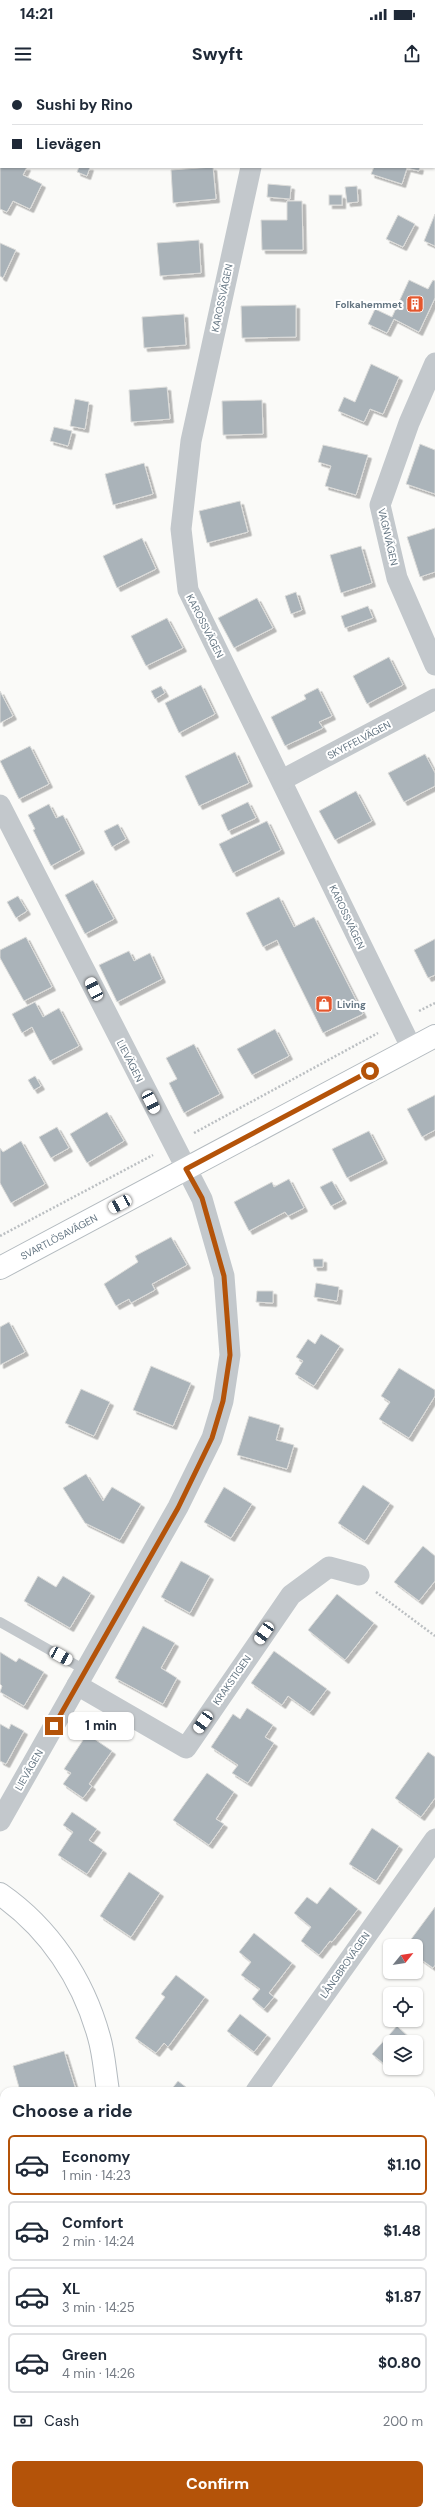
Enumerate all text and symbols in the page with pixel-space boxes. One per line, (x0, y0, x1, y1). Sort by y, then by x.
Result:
text: 14:21 (20, 4, 53, 24)
text: Swyft (192, 42, 243, 66)
icon: menu (12, 43, 34, 65)
icon: share (401, 43, 423, 65)
text: Sushi by Rino (36, 95, 133, 115)
text: Lievägen (36, 134, 101, 154)
street label: KAROSSVÄGEN (208, 262, 236, 333)
building icon: Folkahemmet (405, 294, 425, 314)
place label: Folkahemmet (335, 298, 402, 311)
street label: VAGNVÄGEN (375, 507, 401, 567)
street label: KAROSSVÄGEN (183, 592, 227, 660)
street label: SKYFFELVÄGEN (325, 718, 393, 762)
street label: KAROSSVÄGEN (326, 883, 368, 951)
car (83, 976, 105, 1002)
shop icon: Living (314, 994, 334, 1014)
place label: Living (337, 998, 366, 1011)
street label: LIEVÄGEN (114, 1038, 146, 1084)
route start (361, 1062, 379, 1080)
car (140, 1089, 162, 1115)
car (107, 1193, 133, 1215)
street label: SVARTLÖSAVÄGEN (18, 1211, 100, 1263)
car (252, 1620, 276, 1646)
car (48, 1645, 74, 1667)
street label: KRAKSTIGEN (210, 1652, 254, 1707)
car (191, 1709, 215, 1735)
callout: 1 min (68, 1712, 134, 1740)
route end (45, 1717, 63, 1735)
text: 1 min (85, 1717, 117, 1734)
street label: LIEVÄGEN (12, 1747, 46, 1793)
street label: LÅNGBROVÄGEN (317, 1929, 373, 2001)
north arrow (383, 1939, 423, 1979)
map controls (383, 1939, 423, 2075)
button: locate (383, 1987, 423, 2027)
button: layers (383, 2035, 423, 2075)
text: Choose a ride (12, 2099, 133, 2123)
icon: car (14, 2147, 50, 2183)
text: Economy (62, 2147, 130, 2167)
text: $1.10 (387, 2155, 421, 2175)
text: 1 min · 14:23 (62, 2167, 131, 2184)
icon: car (14, 2213, 50, 2249)
text: Comfort (62, 2213, 123, 2233)
text: $1.48 (383, 2221, 421, 2241)
text: 2 min · 14:24 (62, 2233, 134, 2250)
icon: car (14, 2279, 50, 2315)
text: XL (62, 2279, 80, 2299)
text: $1.87 (385, 2287, 421, 2307)
text: 3 min · 14:25 (62, 2299, 135, 2316)
icon: car (14, 2345, 50, 2381)
text: Green (62, 2345, 107, 2365)
text: $0.80 (378, 2353, 421, 2373)
text: 4 min · 14:26 (62, 2365, 135, 2382)
icon: cash (12, 2410, 34, 2432)
text: Cash (44, 2411, 79, 2431)
text: 200 m (383, 2413, 423, 2430)
button: Confirm (12, 2461, 423, 2507)

